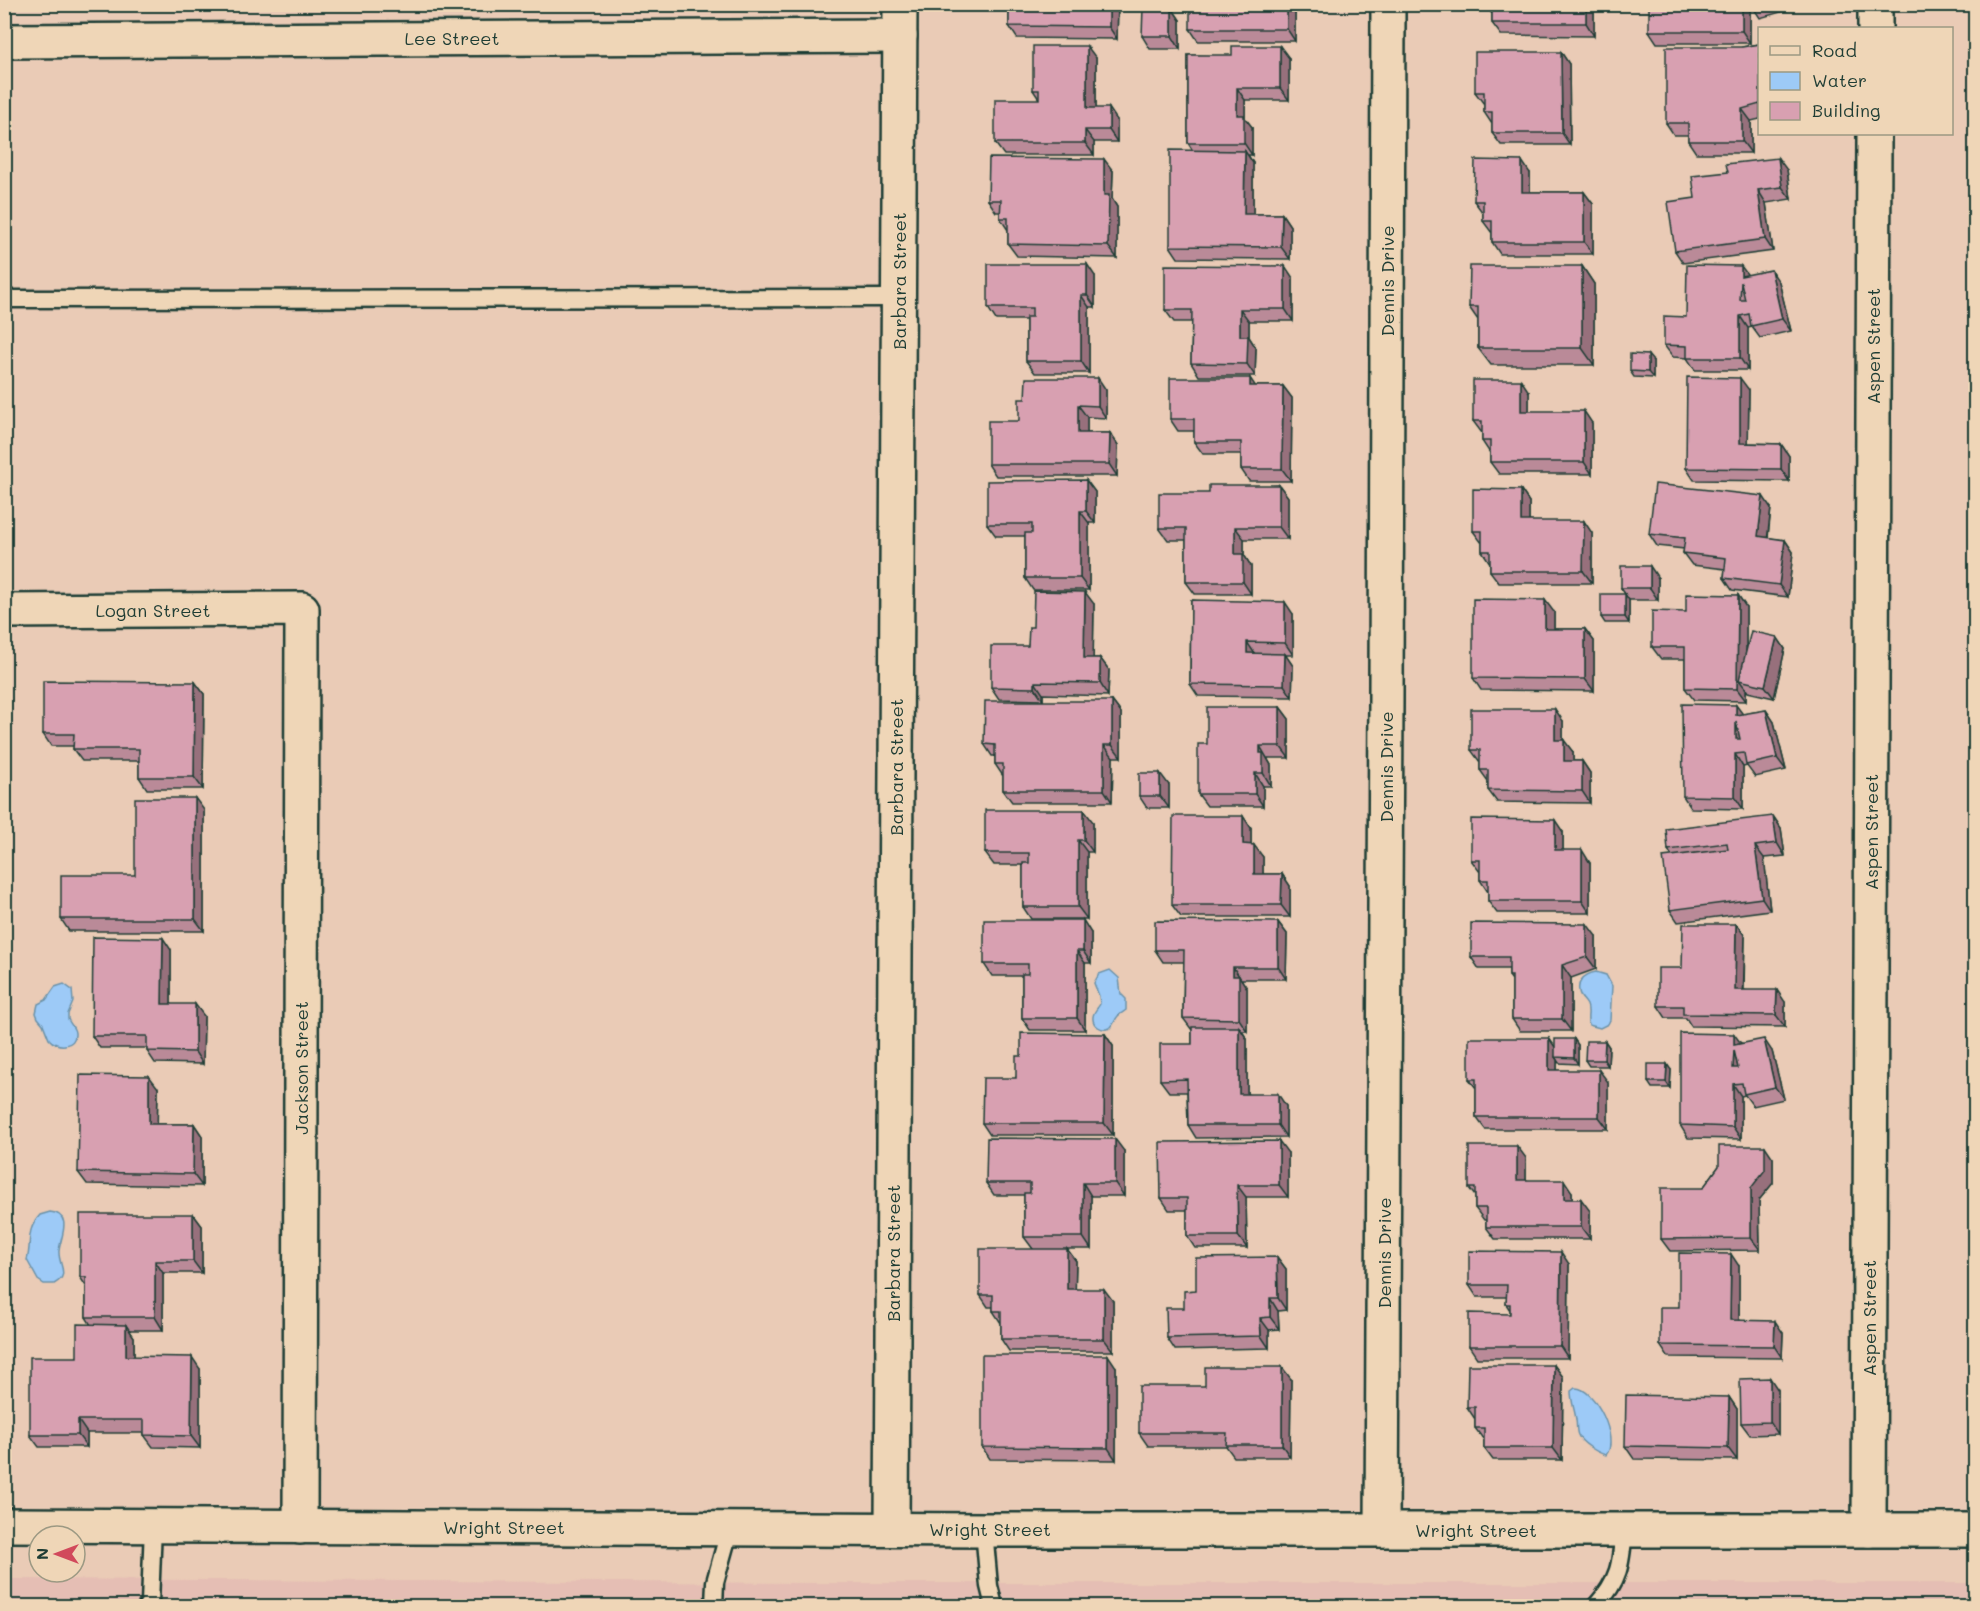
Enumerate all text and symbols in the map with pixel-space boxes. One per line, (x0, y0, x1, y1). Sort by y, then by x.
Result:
street label: Lee Street (405, 26, 499, 50)
legend (1758, 27, 1953, 135)
text: Road (1812, 38, 1857, 62)
text: Water (1812, 68, 1867, 92)
text: Building (1812, 98, 1880, 122)
street label: Barbara Street (887, 212, 911, 350)
street label: Dennis Drive (1375, 225, 1399, 337)
street label: Aspen Street (1861, 288, 1885, 404)
street label: Logan Street (96, 598, 210, 622)
street label: Barbara Street (884, 698, 908, 836)
street label: Dennis Drive (1374, 711, 1398, 823)
street label: Aspen Street (1859, 774, 1883, 890)
street label: Jackson Street (289, 1001, 313, 1135)
street label: Barbara Street (881, 1184, 905, 1322)
street label: Dennis Drive (1372, 1197, 1396, 1309)
street label: Aspen Street (1857, 1260, 1881, 1376)
street label: Wright Street (443, 1515, 565, 1539)
street label: Wright Street (929, 1517, 1051, 1541)
street label: Wright Street (1415, 1518, 1537, 1542)
north arrow (27, 1524, 87, 1584)
text: N (31, 1548, 52, 1560)

